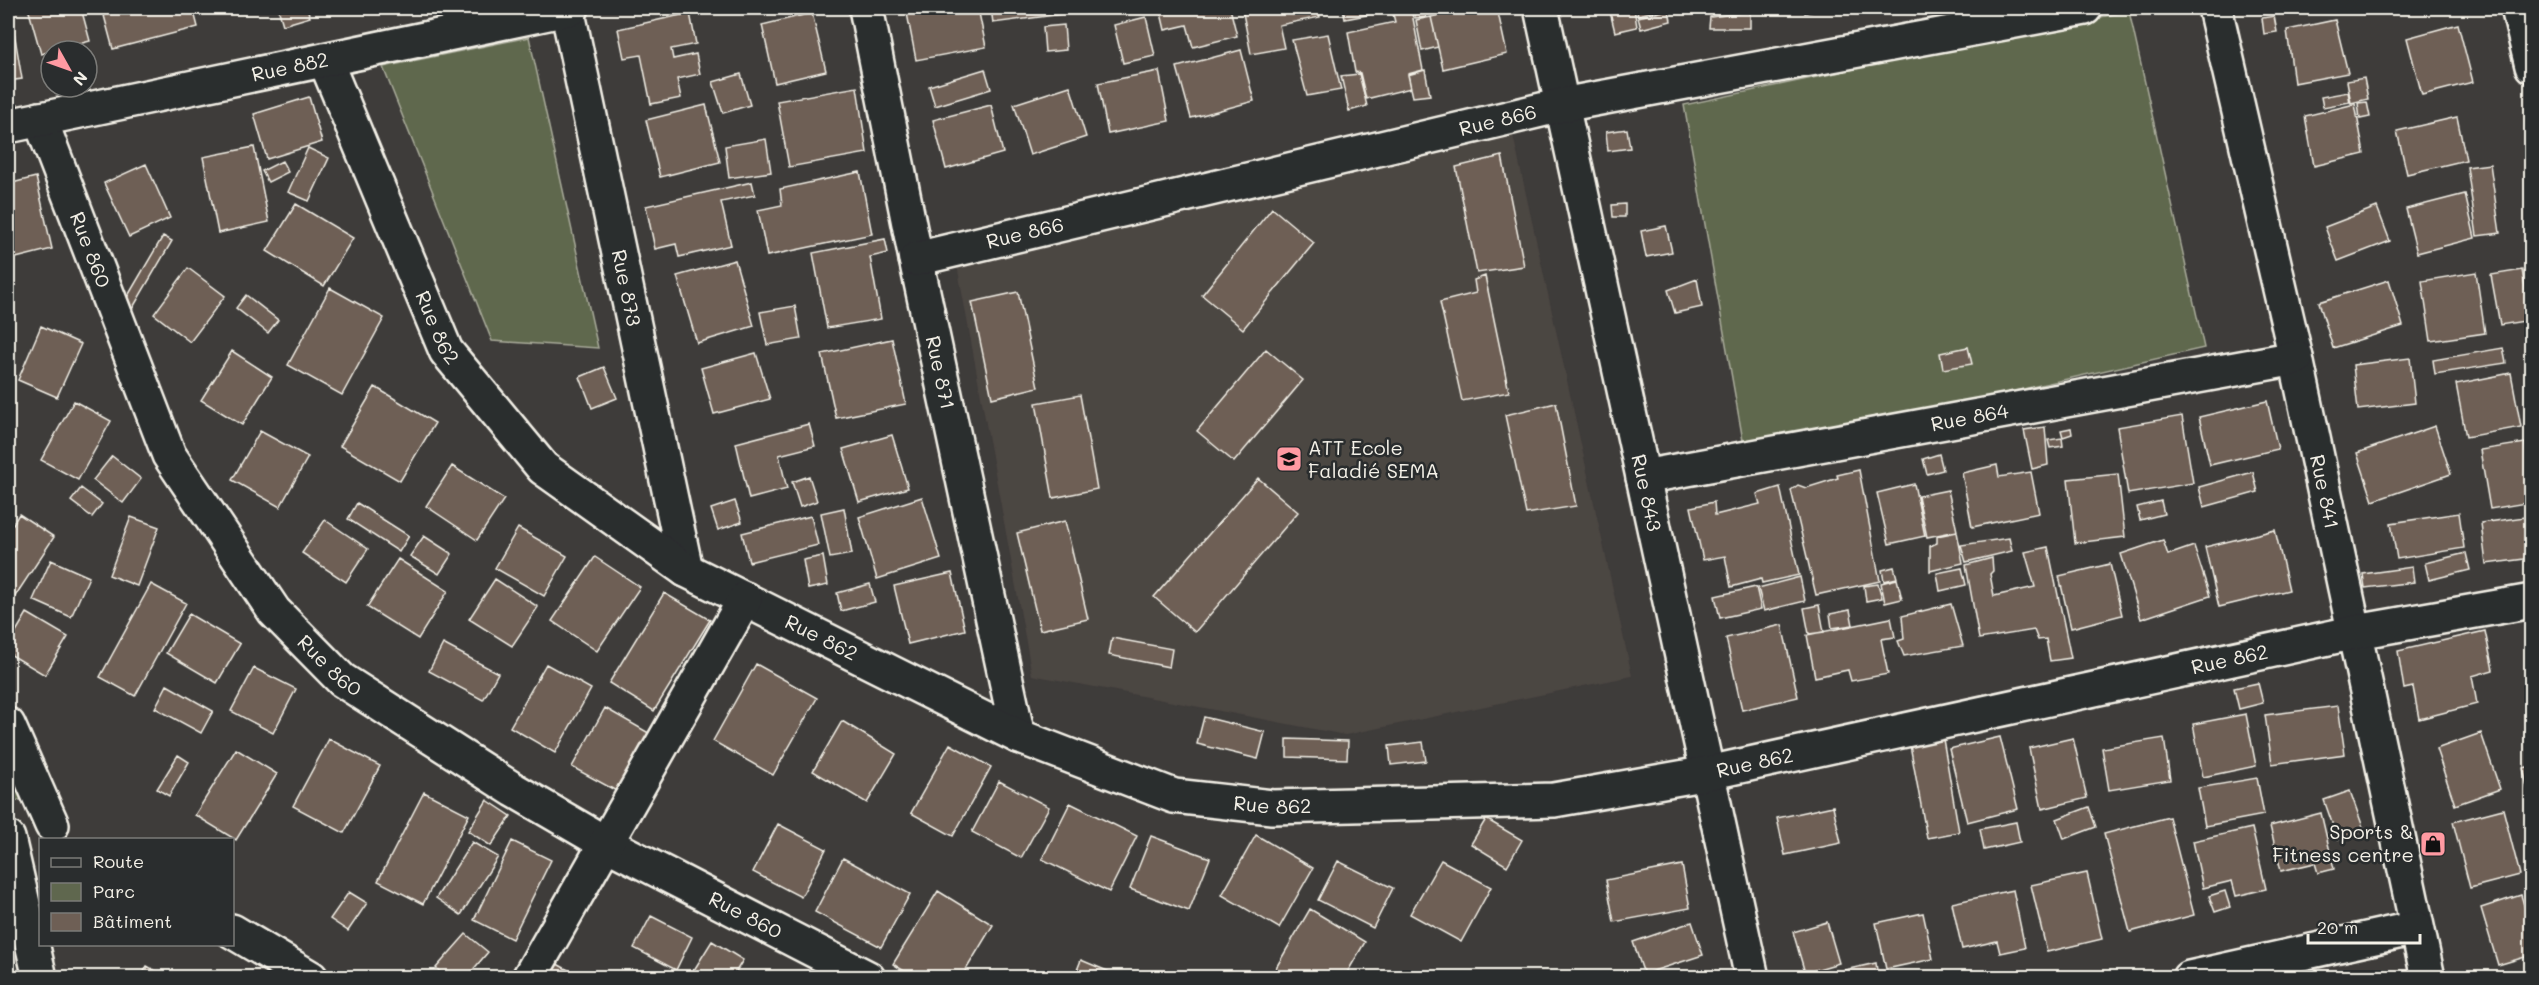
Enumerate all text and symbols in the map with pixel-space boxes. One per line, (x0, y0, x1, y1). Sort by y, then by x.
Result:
north arrow (39, 39, 99, 99)
street label: Rue 882 (249, 45, 330, 87)
text: N (69, 68, 93, 90)
street label: Rue 866 (1456, 98, 1539, 141)
street label: Rue 860 (65, 208, 117, 291)
street label: Rue 866 (983, 210, 1066, 254)
street label: Rue 873 (606, 247, 648, 328)
street label: Rue 862 (410, 286, 466, 369)
street label: Rue 871 (921, 333, 962, 412)
street label: Rue 864 (1928, 397, 2011, 436)
place label: ATT Ecole Faladié SEMA (1308, 434, 1439, 483)
school or university icon: ATT Ecole Faladié SEMA (1274, 444, 1304, 474)
street label: Rue 843 (1626, 451, 1668, 533)
street label: Rue 841 (2305, 452, 2346, 531)
street label: Rue 862 (781, 608, 862, 666)
street label: Rue 860 (292, 629, 367, 701)
street label: Rue 862 (2189, 638, 2270, 680)
street label: Rue 862 (1714, 741, 1795, 783)
street label: Rue 862 (1232, 789, 1312, 819)
place label: Sports & Fitness centre (2272, 818, 2414, 867)
shop icon: Sports & Fitness centre (2418, 829, 2448, 859)
legend (39, 838, 234, 946)
text: Route (93, 849, 144, 873)
text: Parc (93, 879, 135, 903)
street label: Rue 860 (705, 884, 787, 944)
scale bar (2308, 907, 2420, 945)
text: Bâtiment (93, 909, 172, 933)
text: 20 m (2317, 915, 2358, 939)

